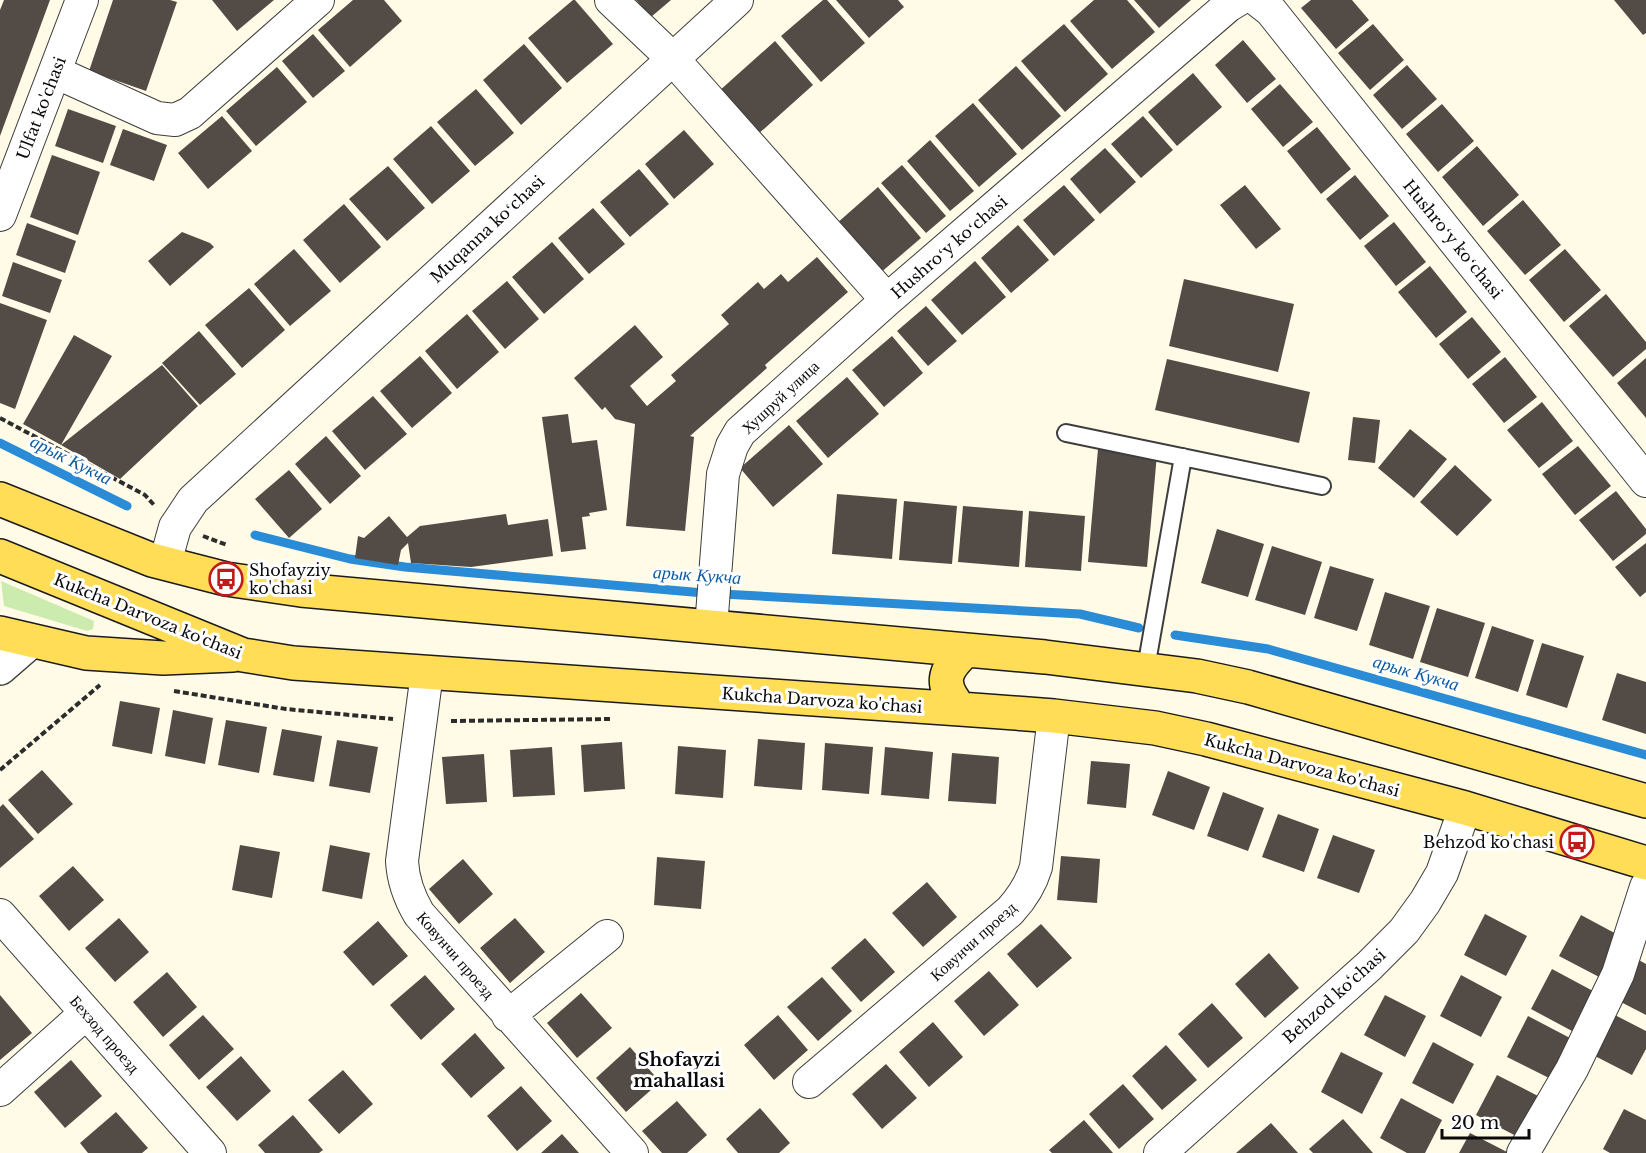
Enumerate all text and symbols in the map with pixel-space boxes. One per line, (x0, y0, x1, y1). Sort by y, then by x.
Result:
street label: Ulfat ko'chasi (12, 53, 70, 162)
street label: Muqanna koʻchasi (426, 171, 549, 287)
street label: Hushroʻy koʻchasi (1399, 175, 1507, 303)
street label: Hushroʻy koʻchasi (887, 191, 1012, 303)
street label: Хушруй улица (737, 356, 823, 438)
water label: арык Кукча (27, 430, 115, 490)
place label: Shofayziy ko'chasi (249, 560, 331, 598)
bus stop icon: Shofayziy ko'chasi (208, 561, 244, 597)
water label: арык Кукча (652, 561, 742, 589)
street label: Kukcha Darvoza ko'chasi (51, 569, 246, 663)
water label: арык Кукча (1370, 650, 1462, 696)
street label: Kukcha Darvoza ko'chasi (721, 683, 924, 717)
street label: Kukcha Darvoza ko'chasi (1202, 729, 1402, 801)
bus stop icon: Behzod ko'chasi (1559, 824, 1595, 860)
place label: Behzod ko'chasi (1423, 832, 1555, 852)
street label: Ковунчи проезд (926, 897, 1020, 985)
street label: Ковунчи проезд (413, 907, 499, 1003)
street label: Behzod ko‘chasi (1278, 944, 1390, 1047)
street label: Бехзод проезд (66, 991, 144, 1077)
district label: Shofayzi mahallasi (633, 1049, 725, 1092)
scale bar (1442, 1102, 1529, 1140)
text: 20 m (1451, 1112, 1499, 1134)

